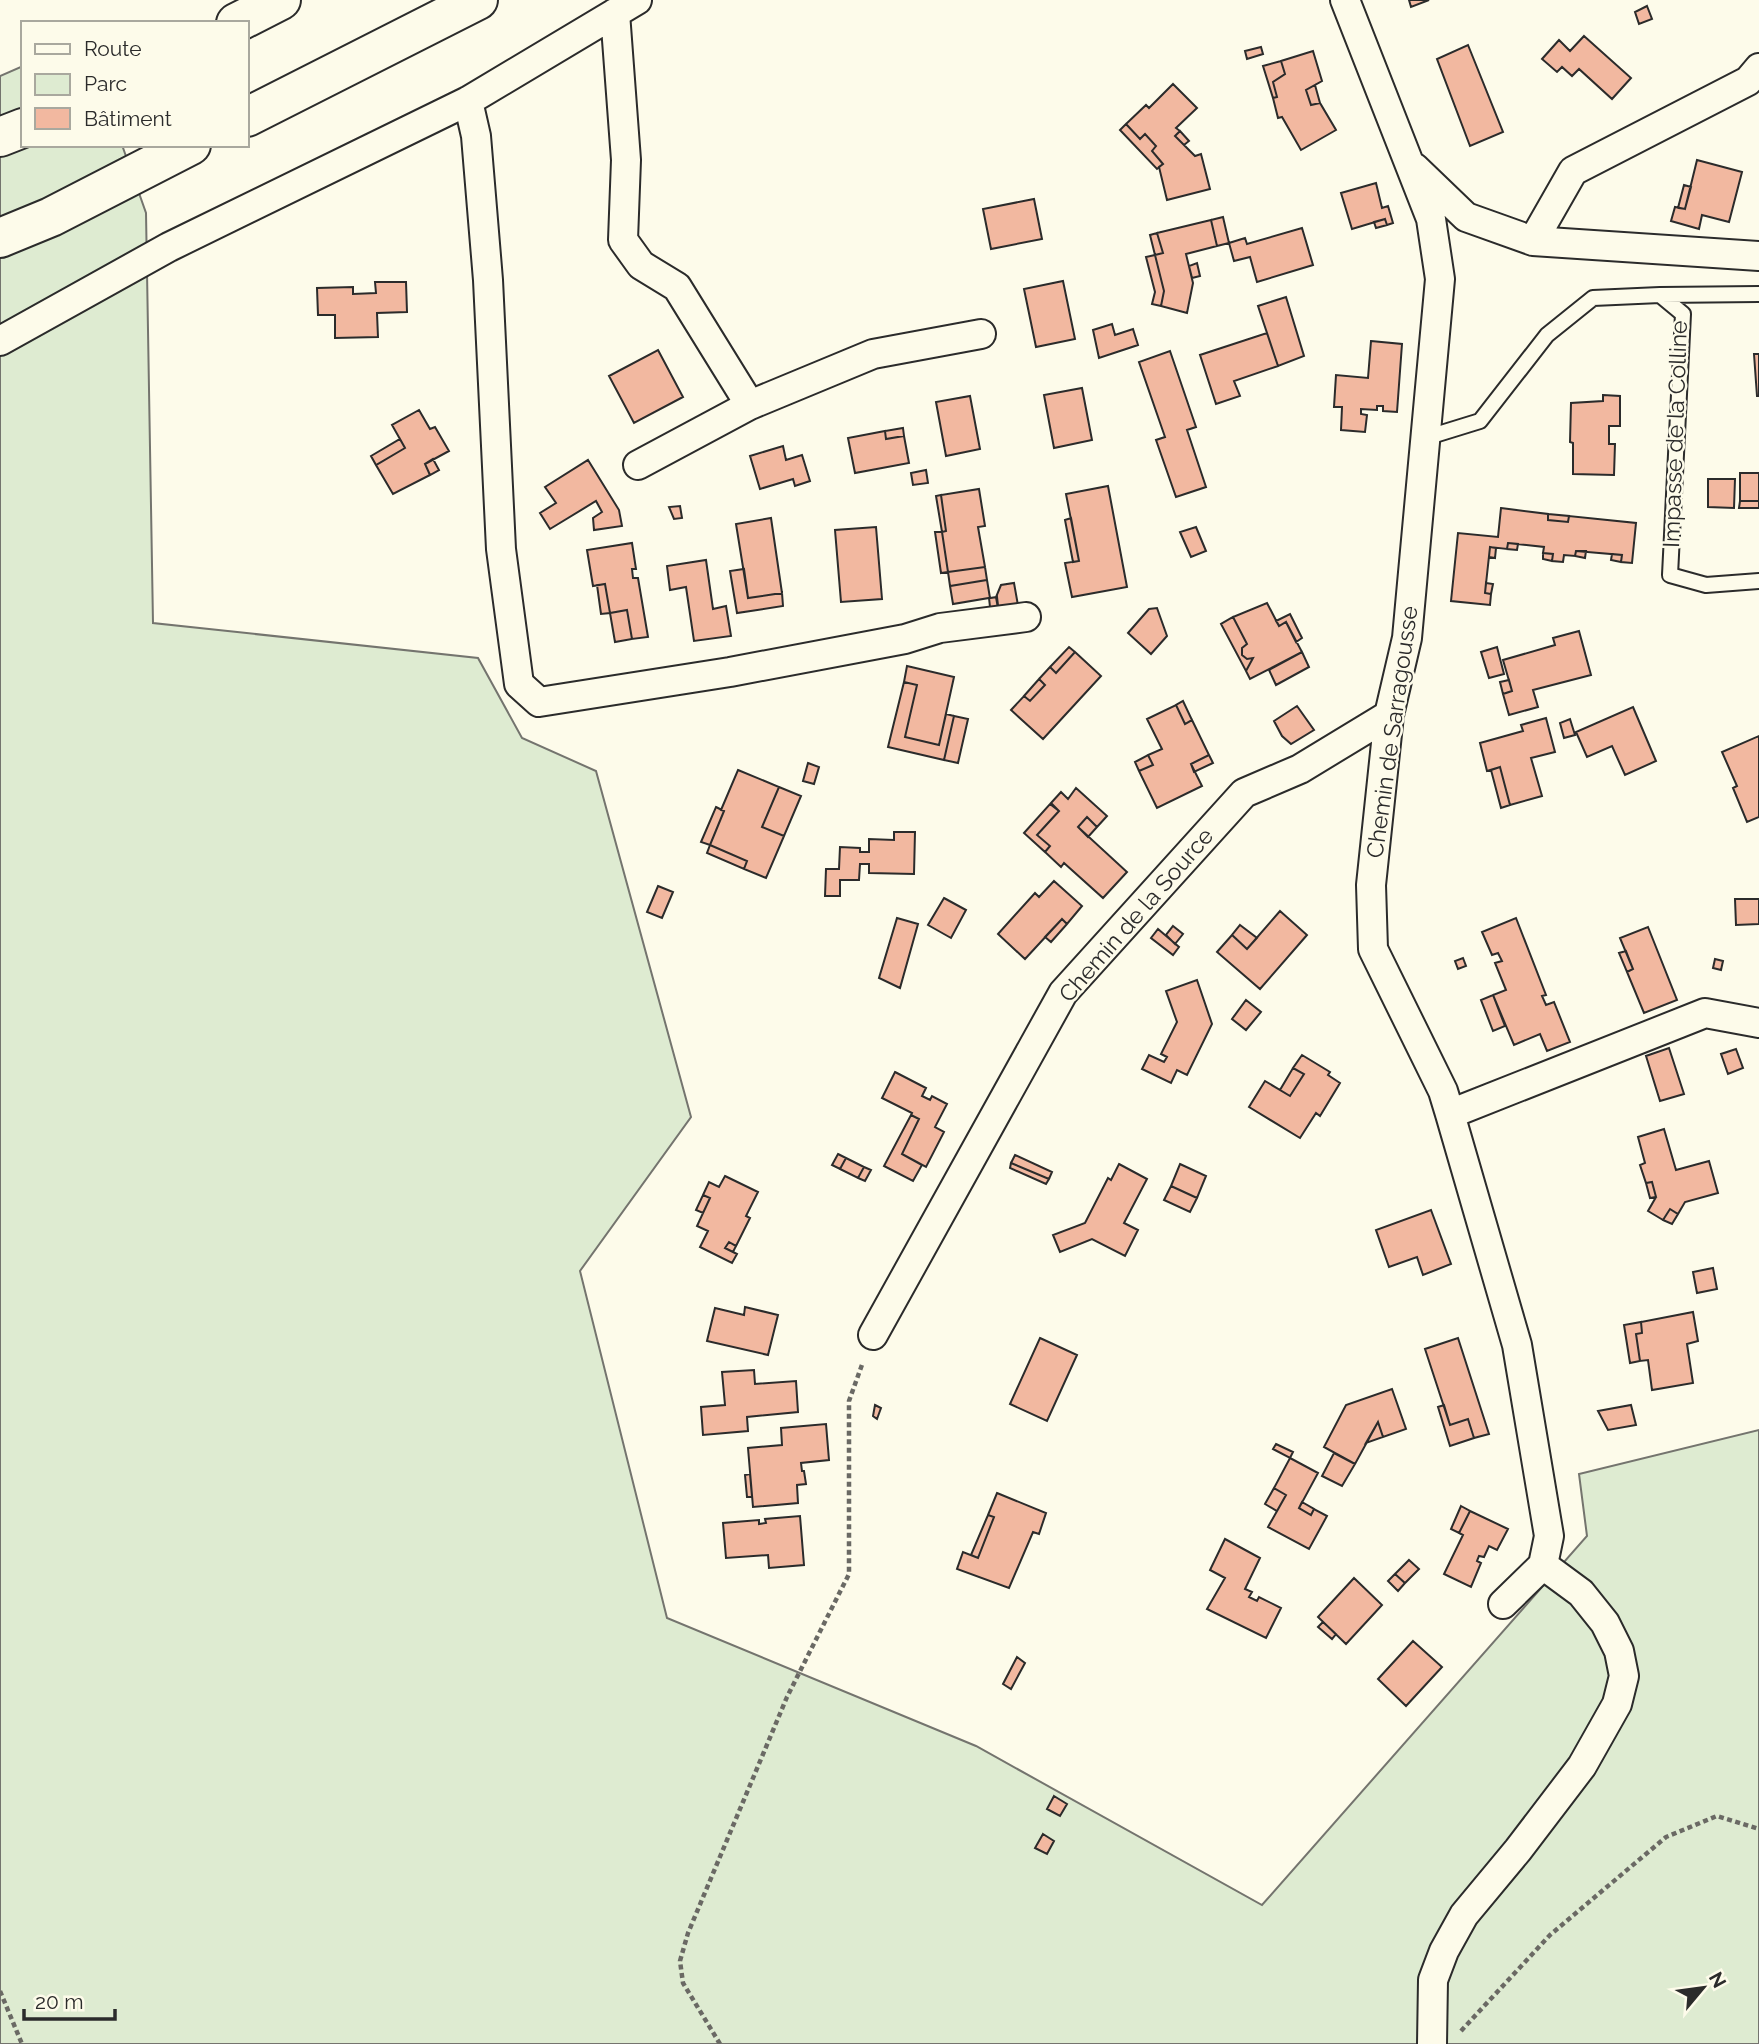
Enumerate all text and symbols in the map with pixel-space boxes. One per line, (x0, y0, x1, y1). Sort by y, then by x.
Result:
legend (21, 21, 248, 147)
text: Route (84, 36, 142, 61)
text: Parc (84, 71, 127, 96)
text: Bâtiment (84, 106, 172, 131)
street label: Impasse de la Colline (1657, 320, 1692, 548)
street label: Chemin de Sarragousse (1360, 604, 1423, 860)
street label: Chemin de la Source (1053, 822, 1218, 1007)
north arrow (1668, 1953, 1738, 2023)
text: N (1705, 1968, 1731, 1991)
scale bar (24, 1978, 116, 2022)
text: 20 m (35, 1989, 83, 2014)

